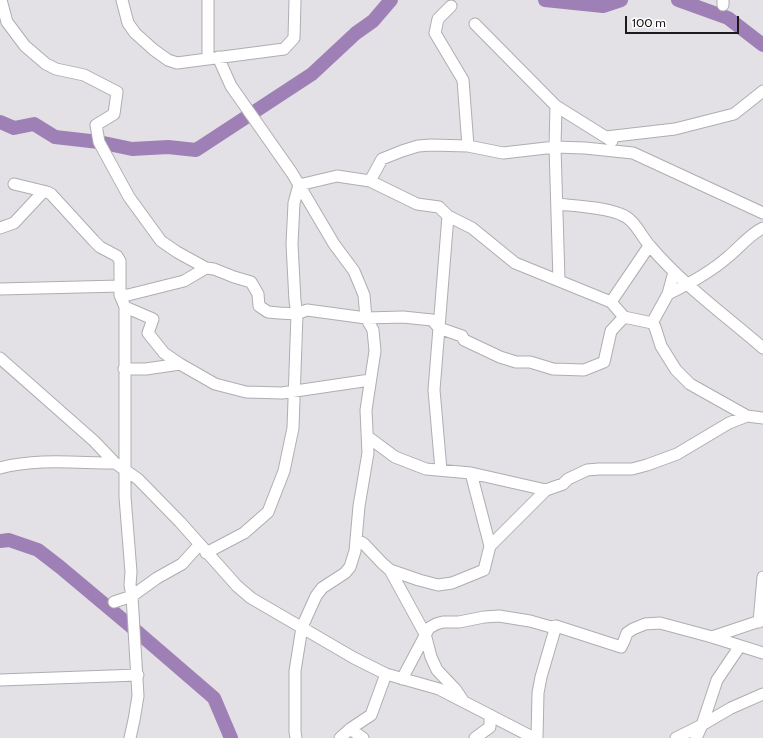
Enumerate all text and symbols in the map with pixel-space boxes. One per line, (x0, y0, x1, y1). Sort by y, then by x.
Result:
scale bar (627, 8, 741, 34)
text: 100 m (632, 15, 666, 30)

